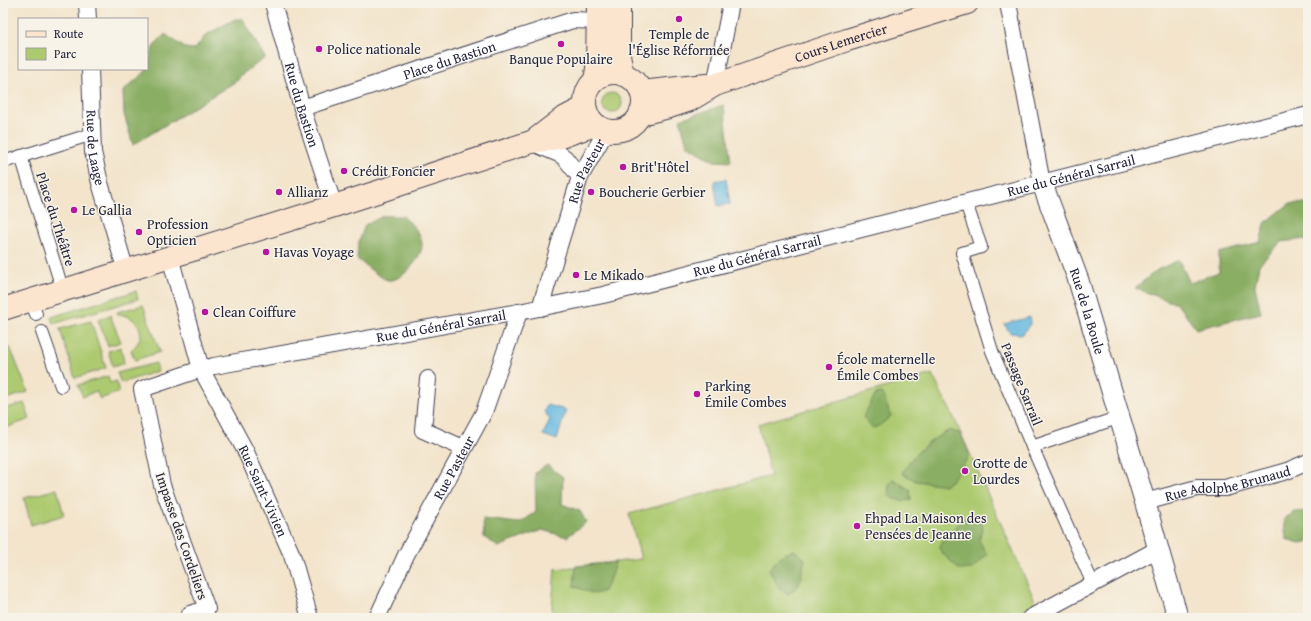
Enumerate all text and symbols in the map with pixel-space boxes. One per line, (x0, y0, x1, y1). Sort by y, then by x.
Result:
marker: Temple de l'Église Réformée (674, 14, 684, 24)
legend (18, 18, 148, 70)
street label: Cours Lemercier (792, 18, 890, 67)
place label: Temple de l'Église Réformée (628, 24, 730, 60)
text: Route (54, 25, 84, 42)
street label: Place du Bastion (401, 36, 498, 84)
place label: Police nationale (327, 39, 421, 59)
marker: Banque Populaire (556, 39, 566, 49)
marker: Police nationale (314, 44, 324, 54)
text: Parc (54, 45, 77, 62)
place label: Banque Populaire (509, 49, 613, 69)
street label: Rue du Bastion (280, 60, 324, 150)
street label: Rue de Laage (81, 110, 110, 188)
street label: Rue Pasteur (563, 134, 610, 206)
street label: Rue du Général Sarrail (1005, 149, 1137, 201)
place label: Brit'Hôtel (631, 157, 689, 177)
place label: Crédit Foncier (352, 161, 435, 181)
marker: Brit'Hôtel (618, 162, 628, 172)
marker: Crédit Foncier (339, 166, 349, 176)
street label: Place du Théâtre (31, 169, 81, 269)
place label: Allianz (287, 182, 328, 202)
place label: Boucherie Gerbier (599, 182, 706, 202)
marker: Allianz (274, 187, 284, 197)
marker: Boucherie Gerbier (586, 187, 596, 197)
place label: Le Gallia (82, 200, 132, 220)
marker: Le Gallia (69, 205, 79, 215)
place label: Profession Opticien (147, 214, 208, 250)
marker: Profession Opticien (134, 227, 144, 237)
street label: Rue du Général Sarrail (691, 230, 823, 282)
place label: Havas Voyage (274, 242, 354, 262)
marker: Havas Voyage (261, 247, 271, 257)
place label: Le Mikado (584, 265, 644, 285)
street label: Rue de la Boule (1065, 265, 1110, 357)
marker: Le Mikado (571, 270, 581, 280)
place label: Clean Coiffure (213, 302, 296, 322)
street label: Rue du Général Sarrail (375, 304, 508, 347)
marker: Clean Coiffure (200, 307, 210, 317)
street label: Passage Sarrail (996, 340, 1048, 429)
place label: École maternelle Émile Combes (837, 349, 936, 385)
marker: École maternelle Émile Combes (824, 362, 834, 372)
place label: Parking Émile Combes (705, 376, 787, 412)
marker: Parking Émile Combes (692, 389, 702, 399)
street label: Rue Pasteur (428, 432, 479, 503)
street label: Rue Saint-Vivien (234, 441, 293, 540)
place label: Grotte de Lourdes (973, 453, 1028, 489)
street label: Rue Adolphe Brunaud (1163, 460, 1293, 506)
marker: Grotte de Lourdes (960, 466, 970, 476)
street label: Impasse des Cordeliers (151, 470, 213, 602)
place label: Ehpad La Maison des Pensées de Jeanne (865, 508, 986, 544)
marker: Ehpad La Maison des Pensées de Jeanne (852, 521, 862, 531)

